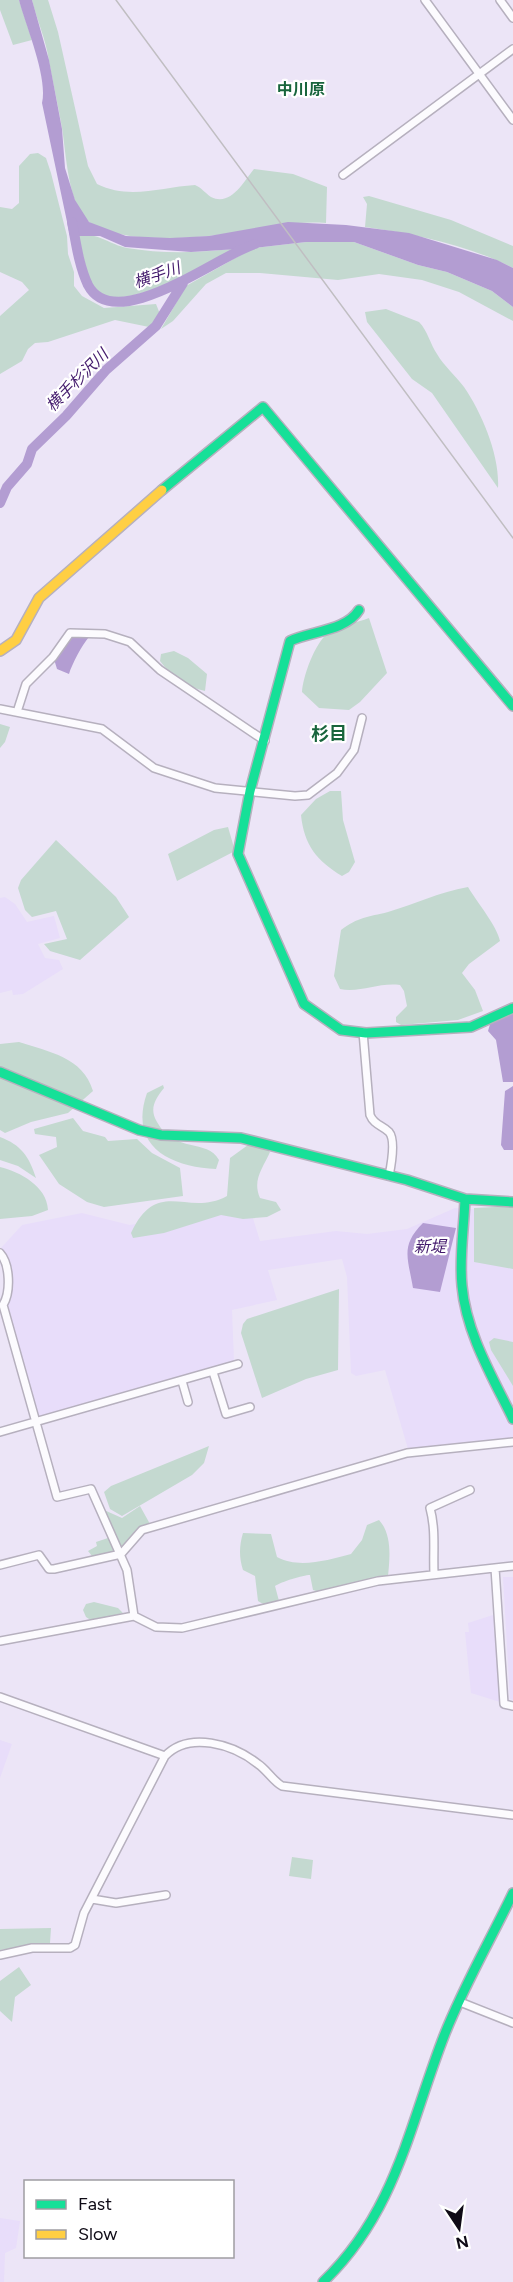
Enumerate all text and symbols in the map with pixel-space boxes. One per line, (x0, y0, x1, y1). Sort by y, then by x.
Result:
district label: 中川原 (277, 80, 325, 99)
water label: 横手川 (131, 258, 185, 292)
water label: 横手杉沢川 (42, 344, 113, 415)
district label: 杉目 (311, 723, 347, 745)
water label: 新堤 (414, 1237, 448, 1256)
legend (24, 2180, 234, 2258)
text: Fast (78, 2193, 112, 2215)
north arrow (429, 2198, 489, 2258)
text: Slow (78, 2223, 117, 2245)
text: N (454, 2231, 470, 2253)

